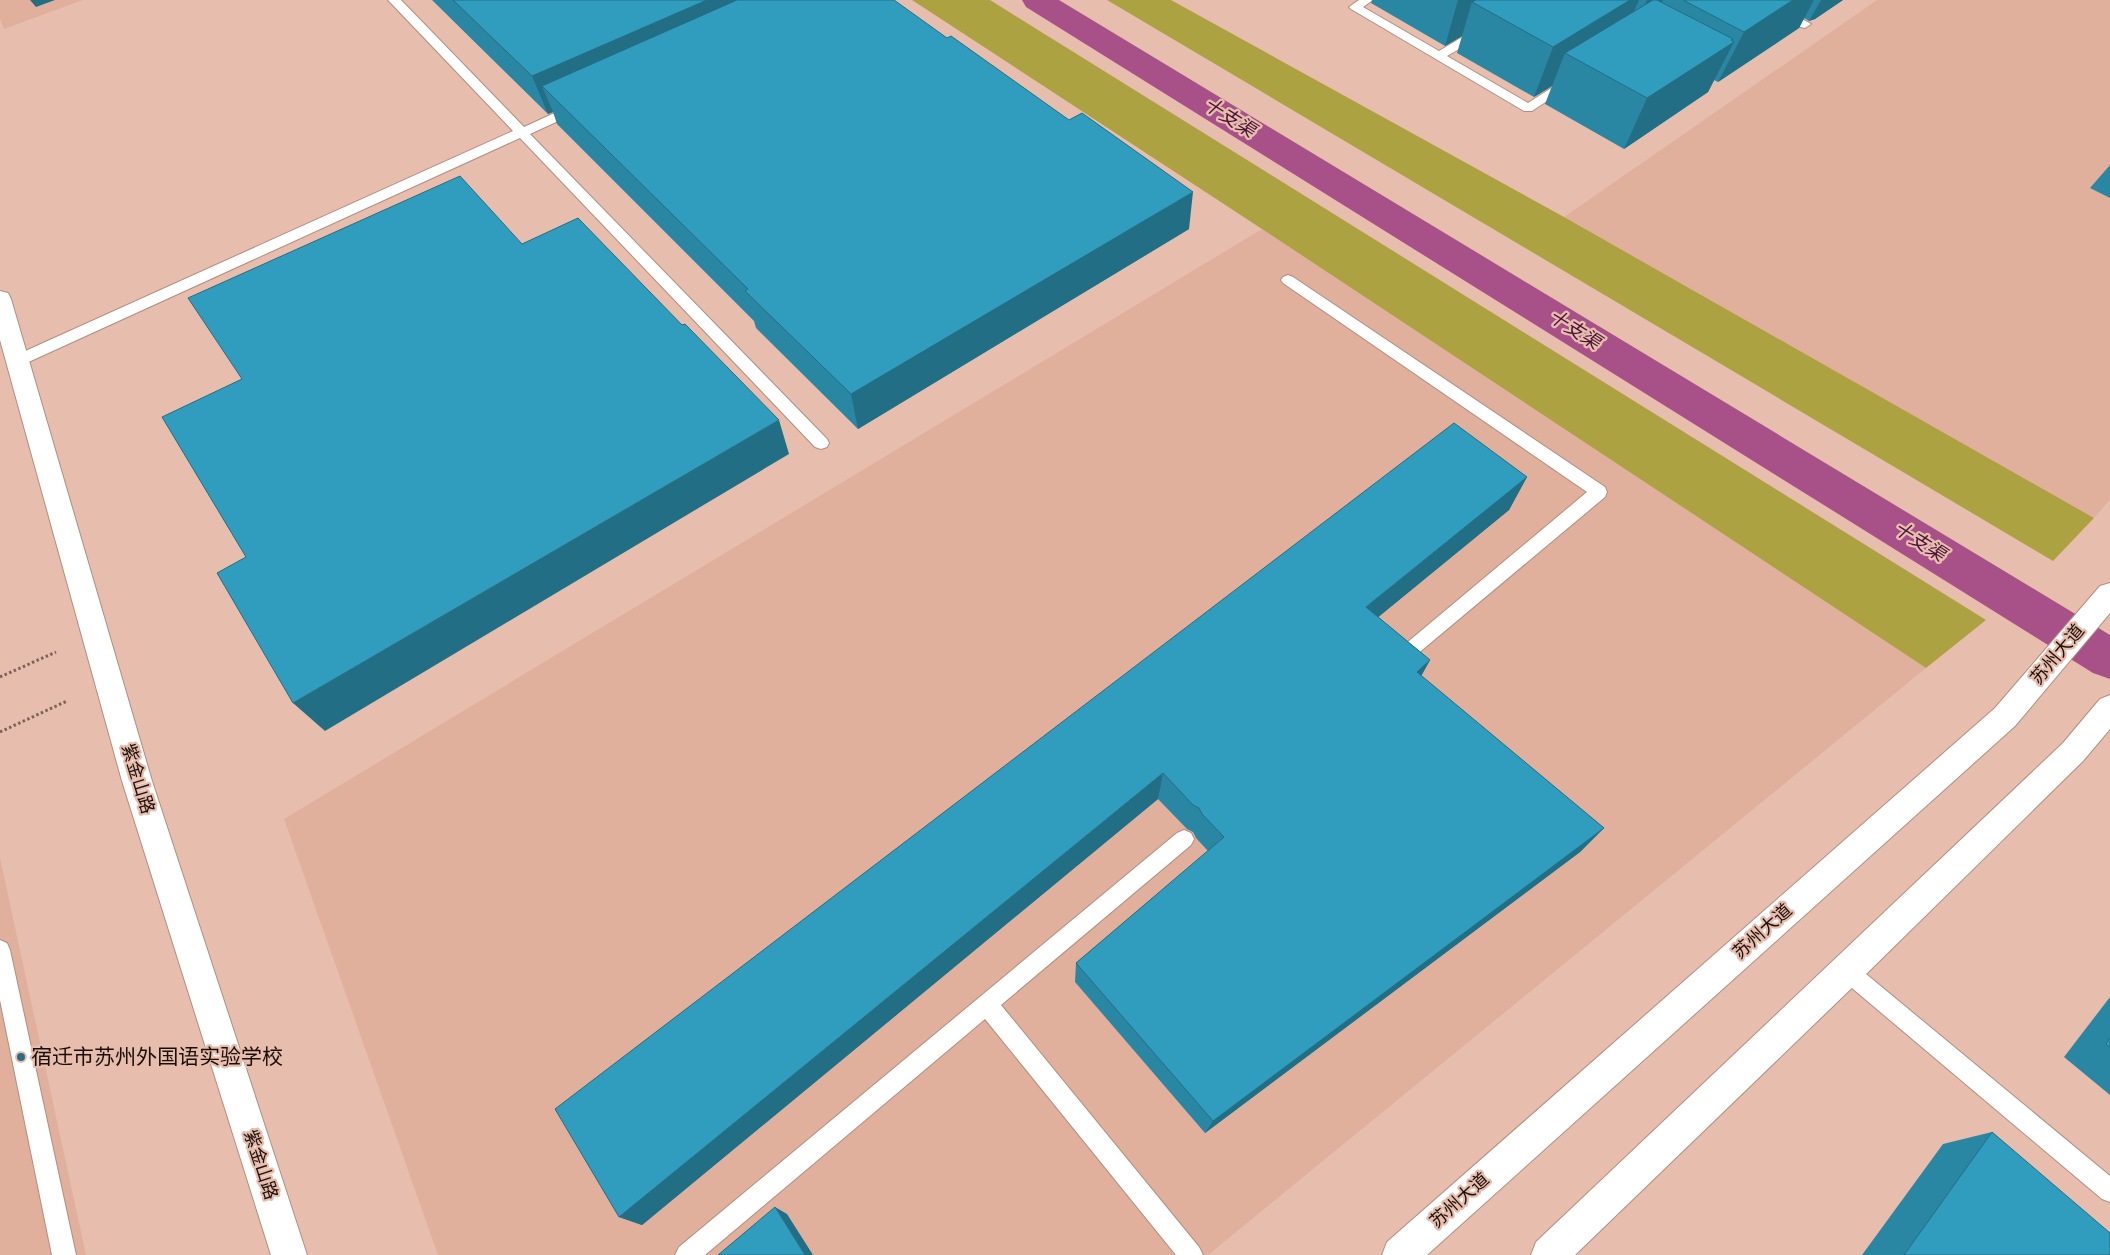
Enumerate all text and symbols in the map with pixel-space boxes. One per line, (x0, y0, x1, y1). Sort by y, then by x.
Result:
water label: 十支渠 (1200, 94, 1261, 143)
water label: 十支渠 (1545, 306, 1606, 355)
water label: 十支渠 (1890, 518, 1951, 567)
street label: 苏州大道 (2026, 620, 2088, 688)
street label: 紫金山路 (118, 741, 158, 816)
street label: 苏州大道 (1729, 900, 1796, 963)
place label: 宿迁市苏州外国语实验学校 (31, 1046, 283, 1068)
marker: 宿迁市苏州外国语实验学校 (15, 1051, 27, 1063)
street label: 紫金山路 (240, 1127, 282, 1202)
street label: 苏州大道 (1426, 1169, 1493, 1232)

